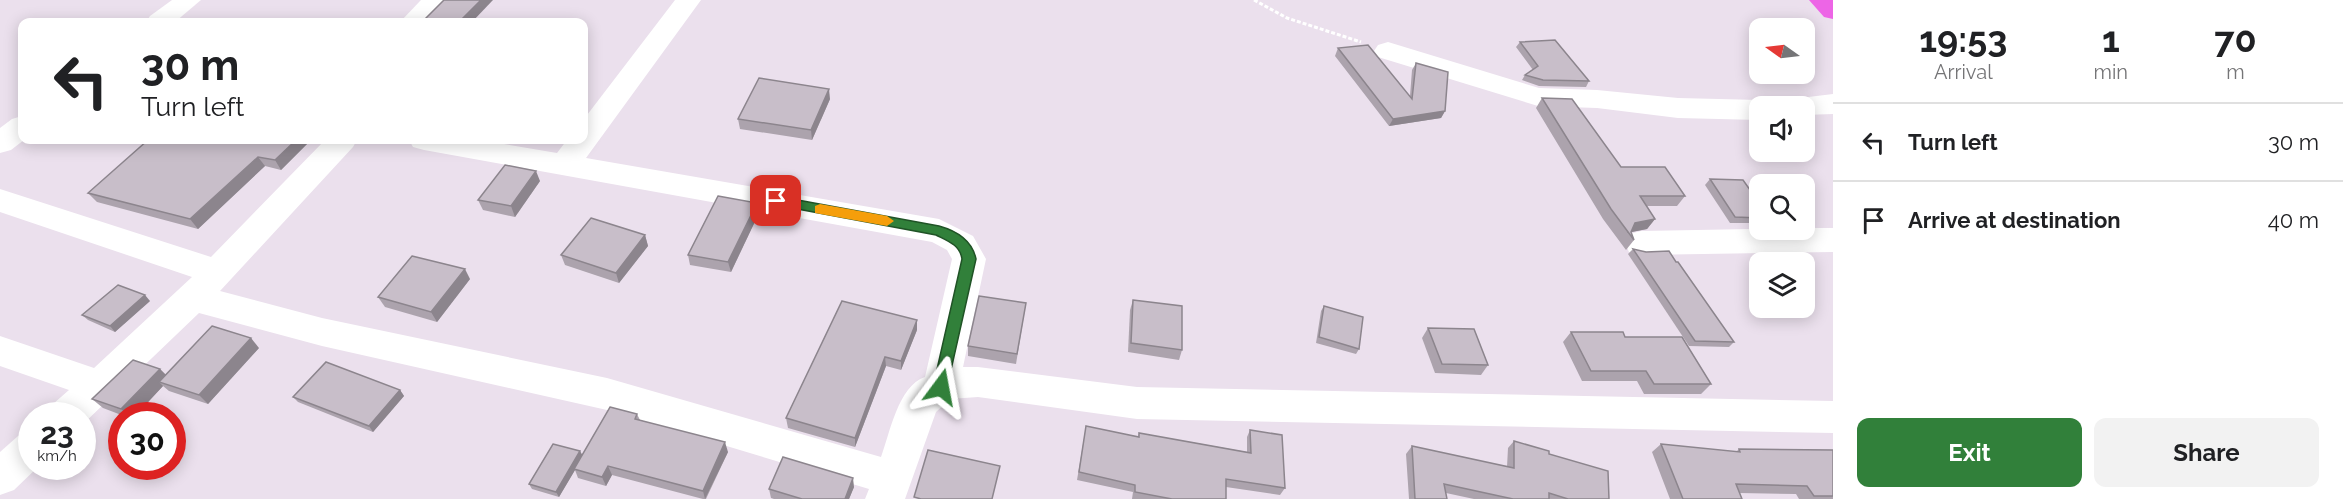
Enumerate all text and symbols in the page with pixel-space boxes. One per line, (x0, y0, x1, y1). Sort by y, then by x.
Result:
north arrow (1749, 18, 1815, 84)
map controls (1749, 18, 1815, 318)
text: 19:53 (1919, 18, 2007, 60)
text: 1 (2102, 18, 2120, 60)
text: 70 (2214, 18, 2257, 60)
text: 30 m (141, 41, 239, 90)
icon: left (42, 42, 120, 120)
text: Arrival (1934, 60, 1993, 84)
text: min (2094, 60, 2128, 84)
text: m (2226, 60, 2245, 84)
text: Turn left (141, 91, 244, 122)
button: sound (1749, 96, 1815, 162)
icon: left (1857, 126, 1890, 159)
text: Turn left (1908, 129, 1998, 155)
text: 30 m (2268, 129, 2319, 155)
button: search (1749, 174, 1815, 240)
pin (750, 175, 801, 226)
icon: arrive (759, 184, 792, 217)
icon: arrive (1857, 204, 1890, 237)
text: Arrive at destination (1908, 207, 2121, 233)
text: 40 m (2268, 207, 2319, 233)
button: layers (1749, 252, 1815, 318)
position arrow (909, 355, 973, 419)
speed limit sign: 30 (108, 402, 186, 480)
text: 23 (40, 416, 74, 451)
button: Exit (1857, 418, 2082, 487)
button: Share (2094, 418, 2319, 487)
text: km/h (37, 447, 77, 465)

